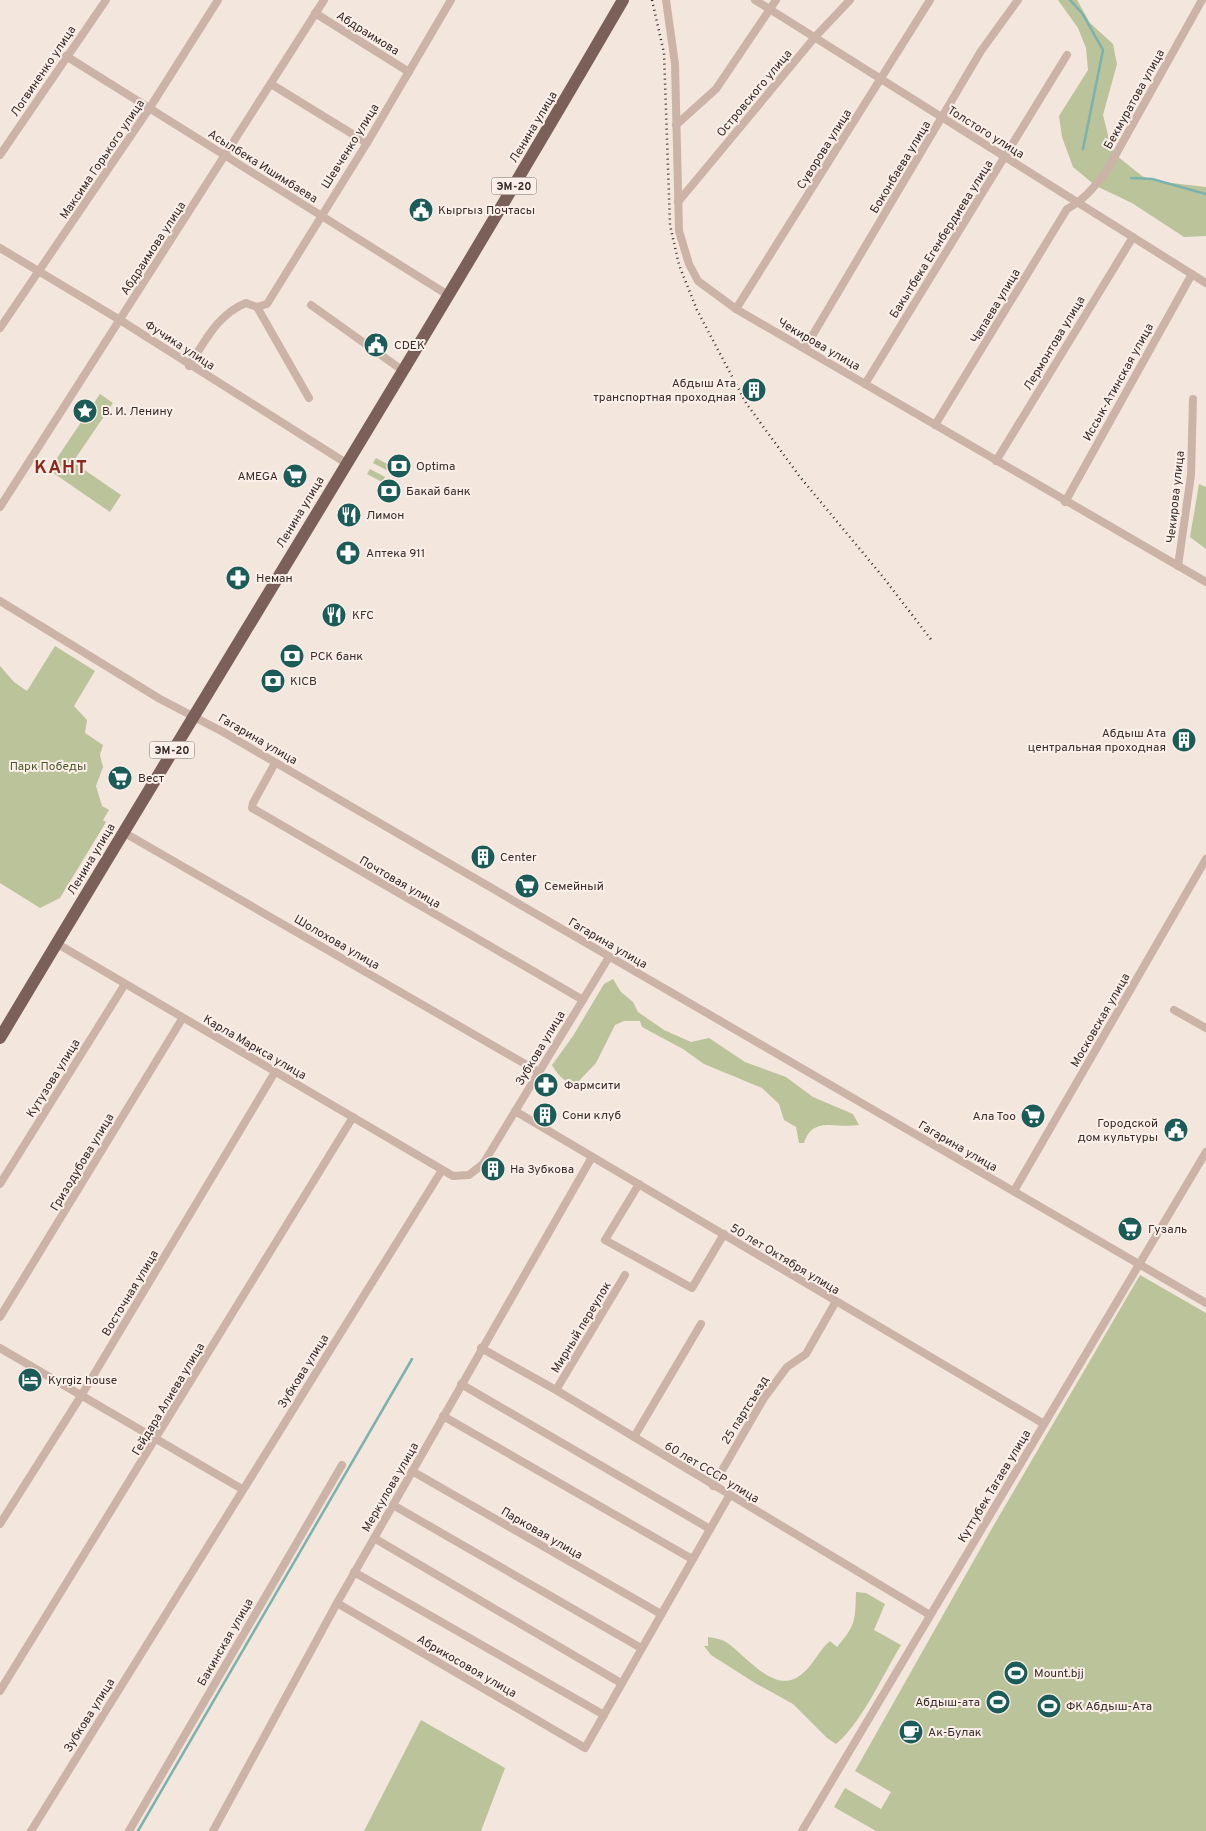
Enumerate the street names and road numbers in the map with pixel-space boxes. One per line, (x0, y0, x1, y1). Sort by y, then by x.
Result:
street label: Абдраимова (333, 8, 402, 59)
street label: Логвиненко улица (7, 23, 80, 120)
street label: Островского улица (713, 47, 796, 141)
street label: Бекмуратова улица (1101, 47, 1169, 152)
street label: Ленина улица (506, 89, 562, 166)
street label: Максима Горького улица (57, 97, 149, 223)
street label: Шевченко улица (318, 101, 383, 192)
street label: Толстого улица (944, 103, 1027, 163)
street label: Суворова улица (794, 106, 856, 193)
street label: Боконбаева улица (867, 118, 935, 217)
street label: Асылбека Ишимбаева (204, 126, 320, 207)
street label: Бакытбека Егенбердиева улица (886, 157, 997, 322)
road number: ЭМ-20 (492, 178, 536, 195)
street label: Абдраимова улица (118, 199, 190, 298)
street label: Чапаева улица (967, 266, 1025, 347)
street label: Лермонтова улица (1020, 293, 1089, 394)
street label: Чекирова улица (774, 315, 863, 375)
street label: Фучика улица (141, 317, 218, 374)
street label: Иссык-Атинская улица (1080, 321, 1158, 444)
street label: Чекирова улица (1163, 450, 1189, 544)
street label: Ленина улица (273, 474, 329, 551)
street label: Гагарина улица (215, 711, 300, 769)
road number: ЭМ-20 (150, 742, 194, 758)
street label: Ленина улица (64, 821, 120, 898)
street label: Почтовая улица (356, 853, 443, 913)
street label: Шолохова улица (291, 912, 382, 974)
street label: Гагарина улица (565, 915, 650, 973)
street label: Московская улица (1067, 971, 1134, 1070)
street label: Зубкова улица (512, 1008, 569, 1089)
street label: Карла Маркса улица (200, 1012, 309, 1084)
street label: Кутузова улица (23, 1036, 84, 1121)
street label: Гризодубова улица (47, 1111, 118, 1214)
street label: Гагарина улица (915, 1118, 1000, 1176)
street label: 50 лет Октября улица (727, 1221, 842, 1299)
street label: Восточная улица (99, 1248, 163, 1340)
street label: Мирный переулок (548, 1279, 616, 1376)
street label: Зубкова улица (275, 1332, 333, 1412)
street label: Гейдара Алиева улица (129, 1340, 209, 1459)
street label: 25 партсъезд (718, 1373, 773, 1448)
street label: Куттубек Тагаев улица (955, 1427, 1035, 1546)
street label: 60 лет СССР улица (661, 1438, 762, 1507)
street label: Меркулова улица (359, 1440, 423, 1535)
street label: Парковая улица (498, 1504, 585, 1564)
street label: Бакинская улица (194, 1596, 258, 1689)
street label: Абрикосовоя улица (414, 1632, 519, 1702)
street label: Зубкова улица (61, 1676, 119, 1756)

